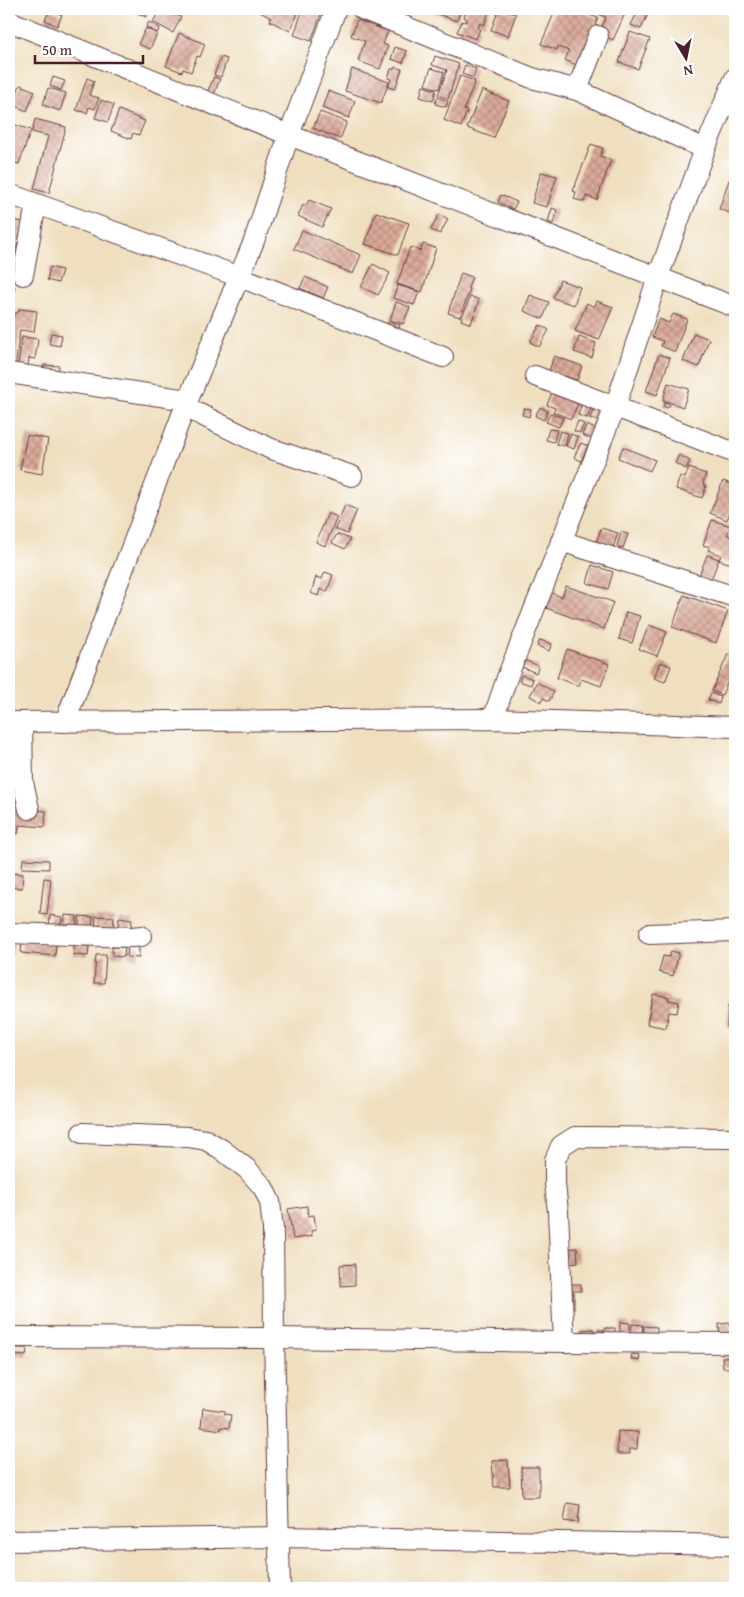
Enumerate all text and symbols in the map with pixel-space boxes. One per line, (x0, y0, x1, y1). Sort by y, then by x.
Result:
scale bar (35, 32, 142, 64)
north arrow (662, 32, 712, 82)
text: 50 m (42, 39, 73, 60)
text: N (681, 60, 695, 82)

